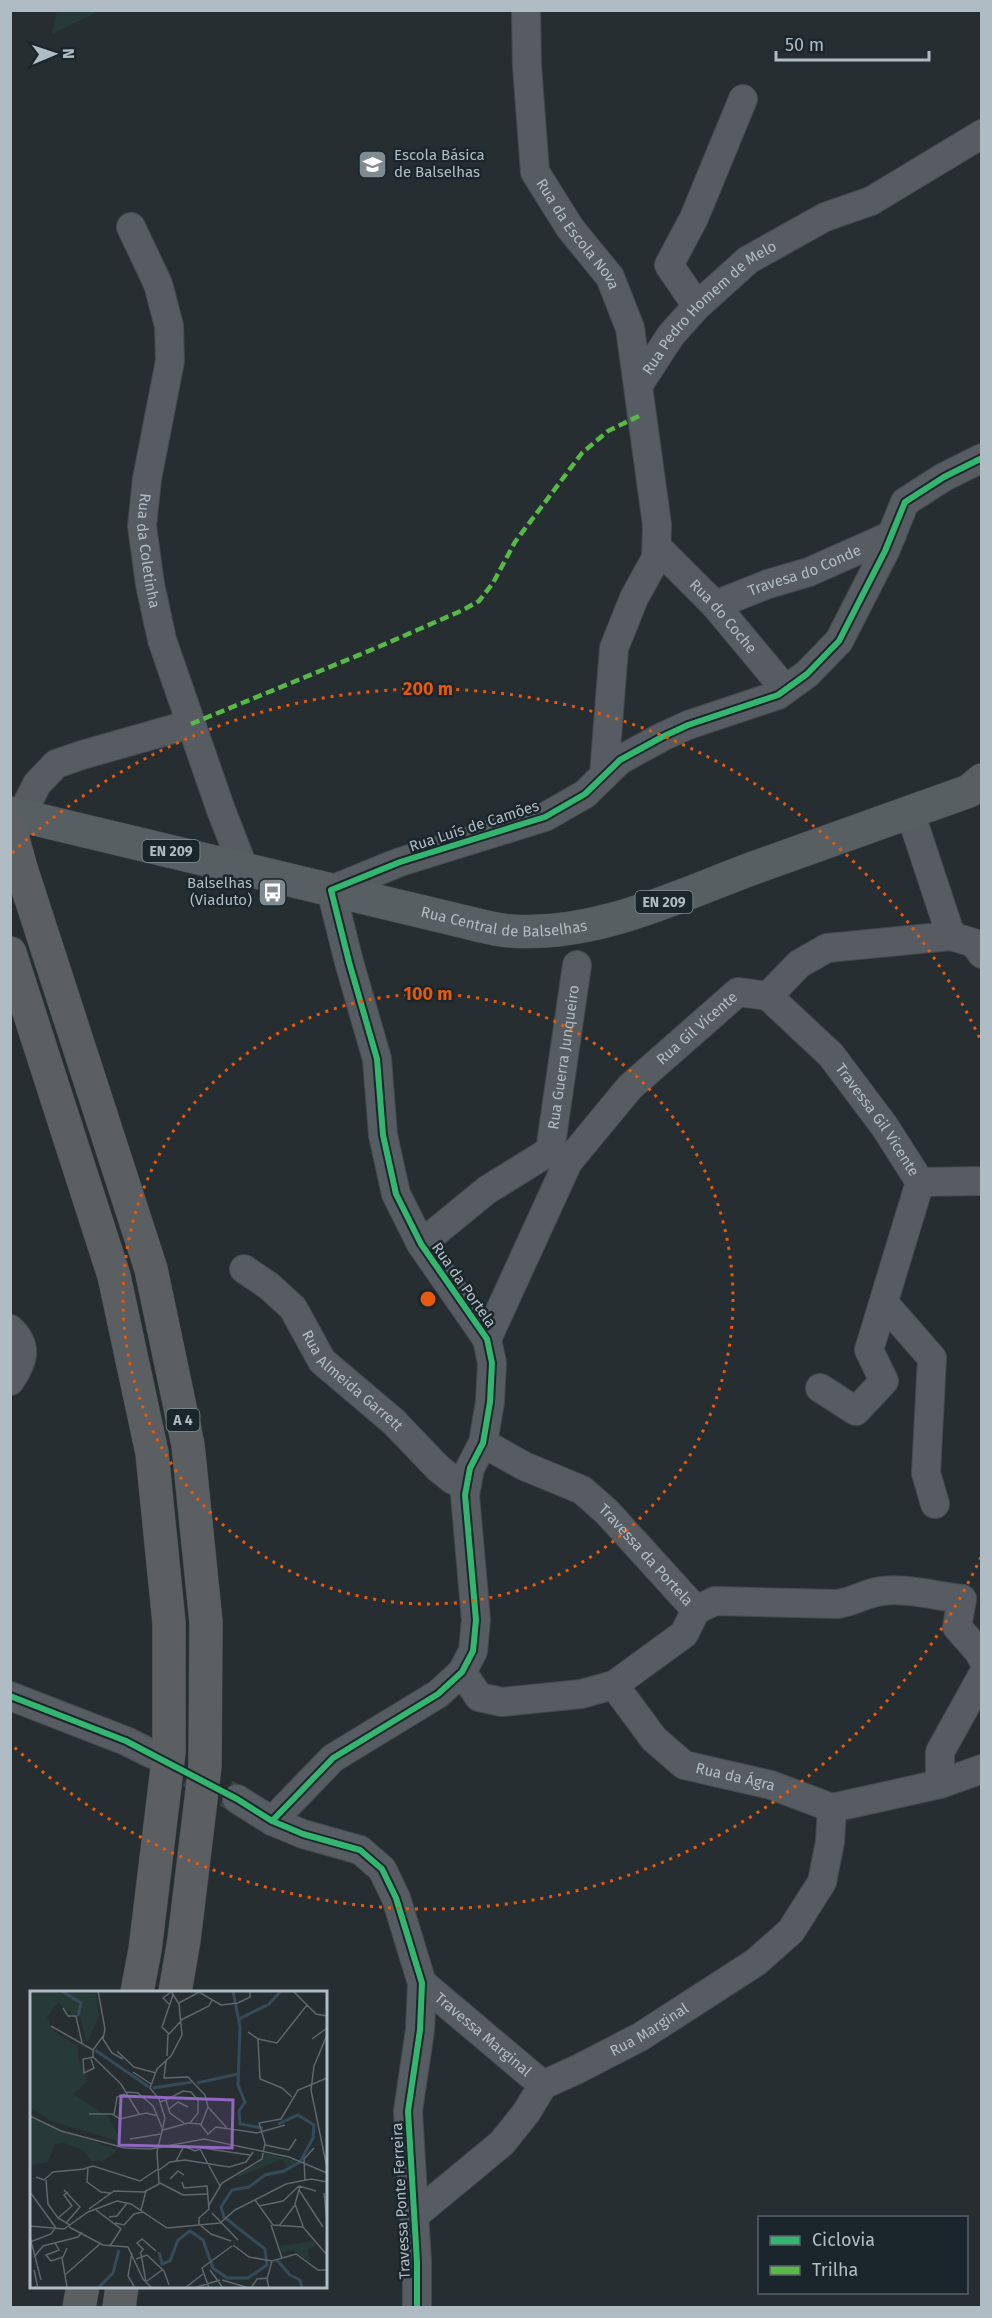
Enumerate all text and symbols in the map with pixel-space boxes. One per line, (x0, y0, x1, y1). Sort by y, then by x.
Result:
north arrow (24, 24, 84, 84)
scale bar (776, 24, 929, 62)
text: 50 m (785, 34, 824, 56)
text: N (59, 48, 78, 59)
place label: Escola Básica de Balselhas (394, 146, 485, 181)
school or university icon: Escola Básica de Balselhas (357, 148, 389, 180)
street label: Rua da Escola Nova (532, 175, 623, 292)
street label: Rua Pedro Homem de Melo (638, 237, 780, 378)
street label: Rua da Coletinha (133, 492, 164, 610)
street label: Travesa do Conde (745, 541, 864, 600)
street label: Rua do Coche (686, 576, 761, 657)
text: 200 m (403, 678, 453, 700)
street label: Rua Luís de Camões (407, 797, 541, 855)
road number: EN 209 (142, 840, 200, 862)
place label: Balselhas (Viaduto) (187, 874, 252, 909)
bus stop icon: Balselhas (Viaduto) (257, 876, 289, 908)
road number: EN 209 (636, 891, 692, 913)
street label: Rua Central de Balselhas (419, 903, 589, 941)
text: 100 m (404, 983, 452, 1005)
street label: Rua Guerra Junqueiro (544, 984, 583, 1131)
street label: Rua Gil Vicente (653, 988, 741, 1069)
street label: Travessa Gil Vicente (831, 1060, 923, 1180)
street label: Rua da Portela (428, 1239, 500, 1331)
centre of rings (418, 1289, 438, 1309)
street label: Rua Almeida Garrett (298, 1327, 407, 1435)
road number: A 4 (166, 1409, 200, 1431)
street label: Travessa da Portela (595, 1500, 697, 1610)
street label: Rua da Ágra (694, 1759, 777, 1795)
street label: Travessa Marginal (431, 1989, 536, 2081)
inset map (30, 1991, 327, 2288)
street label: Rua Marginal (607, 1999, 692, 2060)
street label: Travessa Ponte Ferreira (388, 2122, 414, 2280)
legend (758, 2216, 968, 2294)
text: Ciclovia (812, 2229, 875, 2251)
text: Trilha (812, 2259, 858, 2281)

